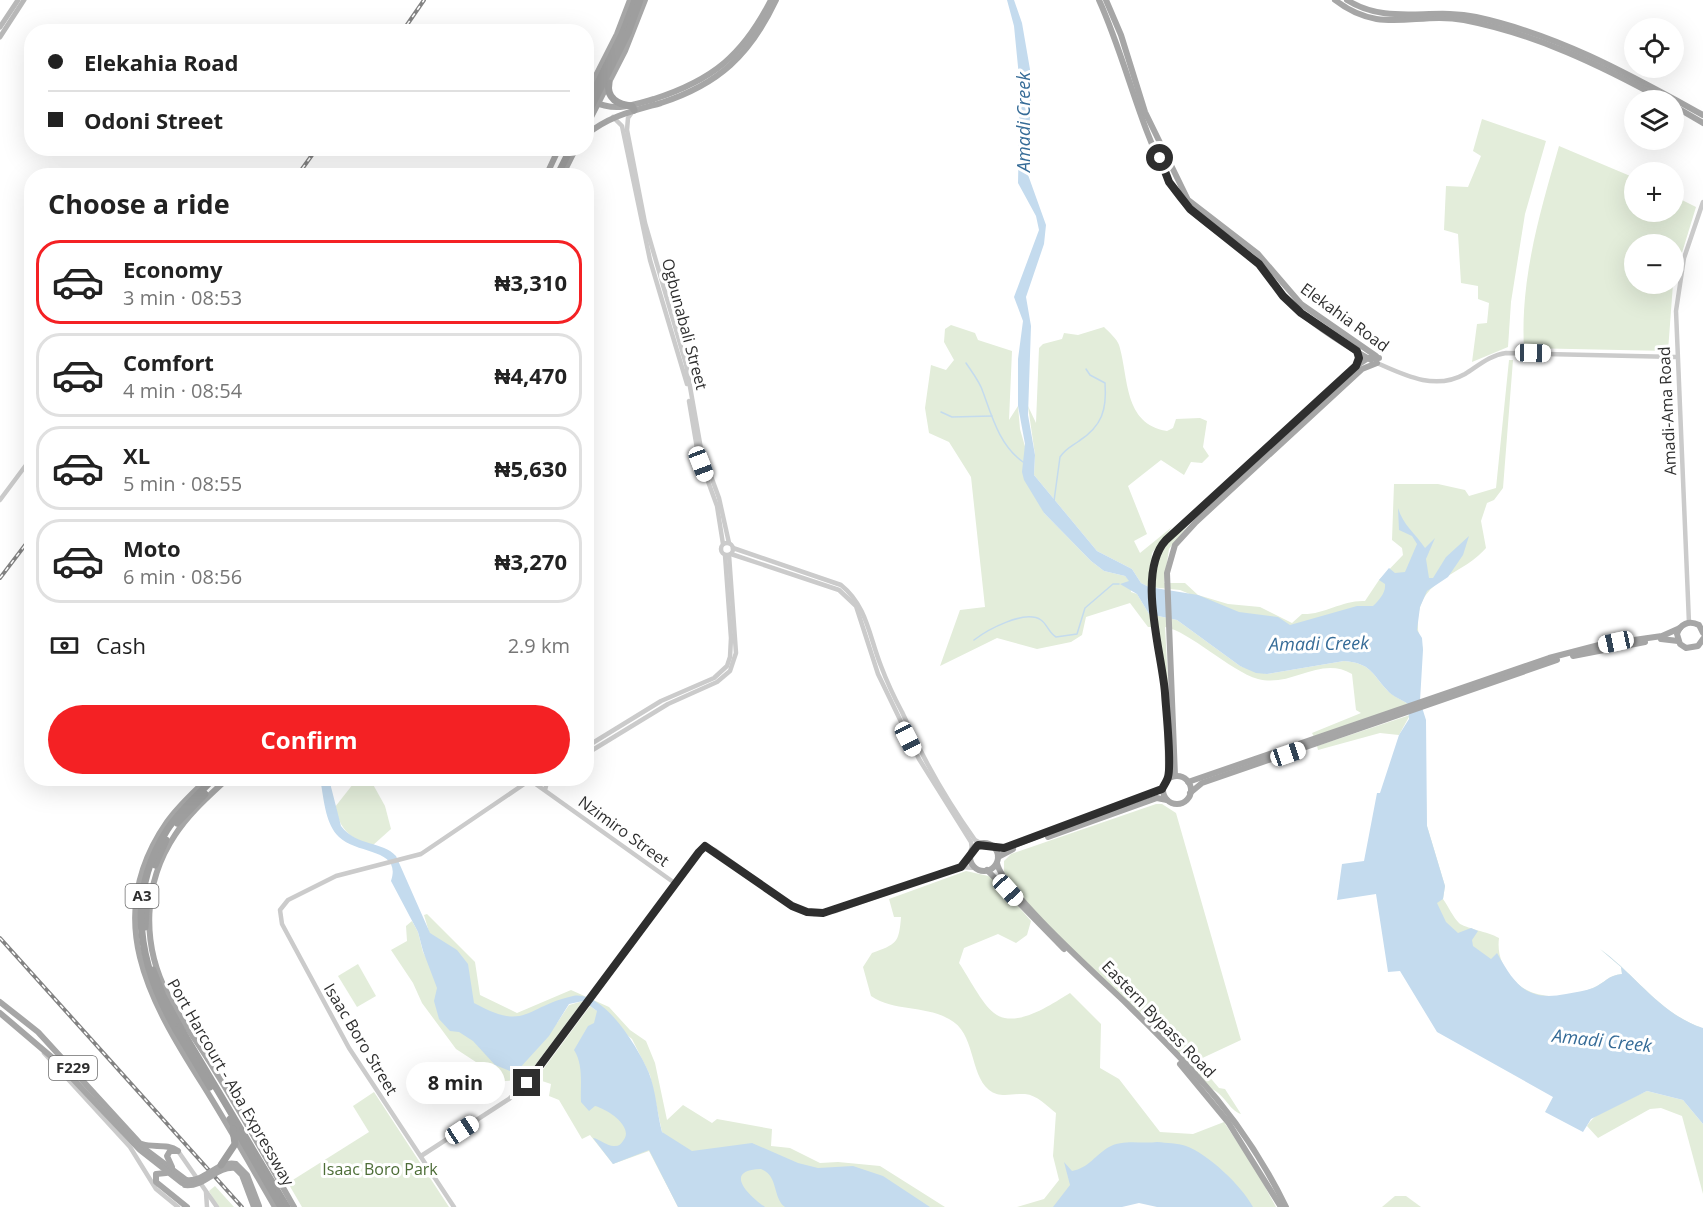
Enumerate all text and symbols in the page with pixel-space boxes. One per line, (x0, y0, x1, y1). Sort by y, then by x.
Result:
map controls (1624, 18, 1684, 294)
button: locate (1624, 18, 1684, 78)
text: Elekahia Road (84, 47, 239, 77)
water label: Amadi Creek (1011, 71, 1035, 174)
button: layers (1624, 90, 1684, 150)
text: Odoni Street (84, 105, 223, 135)
route start (1146, 144, 1173, 171)
button: + (1624, 162, 1684, 222)
text: Choose a ride (48, 185, 230, 222)
button: − (1624, 234, 1684, 294)
text: Economy (123, 254, 222, 284)
icon: car (51, 255, 105, 309)
street label: Ogbunabali Street (657, 256, 713, 392)
text: ₦3,310 (495, 267, 567, 297)
street label: Elekahia Road (1296, 277, 1394, 357)
text: 3 min · 08:53 (123, 284, 242, 311)
car (1515, 344, 1551, 362)
street label: Amadi-Ama Road (1653, 346, 1681, 476)
text: Comfort (123, 347, 214, 377)
icon: car (51, 348, 105, 402)
text: ₦4,470 (495, 360, 567, 390)
text: 4 min · 08:54 (123, 377, 242, 404)
text: XL (123, 440, 150, 470)
icon: car (51, 441, 105, 495)
car (686, 444, 716, 484)
text: ₦5,630 (495, 453, 567, 483)
text: 5 min · 08:55 (123, 470, 242, 497)
text: Moto (123, 533, 181, 563)
icon: car (51, 534, 105, 588)
text: ₦3,270 (495, 546, 567, 576)
text: 6 min · 08:56 (123, 563, 242, 590)
icon: cash (48, 629, 81, 662)
car (1597, 629, 1635, 655)
text: Cash (96, 630, 146, 660)
water label: Amadi Creek (1267, 630, 1370, 656)
text: 2.9 km (508, 632, 570, 659)
button: Confirm (48, 705, 570, 774)
car (892, 719, 924, 759)
car (1268, 740, 1308, 768)
street label: Nzimiro Street (574, 791, 674, 872)
car (989, 871, 1027, 909)
road number: A3 (126, 884, 158, 908)
street label: Eastern Bypass Road (1097, 956, 1221, 1082)
street label: Port Harcourt - Aba Expressway (163, 974, 300, 1190)
street label: Isaac Boro Street (319, 979, 403, 1099)
water label: Amadi Creek (1549, 1023, 1654, 1057)
road number: F229 (49, 1056, 97, 1080)
callout: 8 min (407, 1062, 506, 1104)
text: 8 min (428, 1069, 483, 1096)
route end (513, 1069, 540, 1096)
car (442, 1113, 482, 1147)
park label: Isaac Boro Park (322, 1158, 438, 1180)

